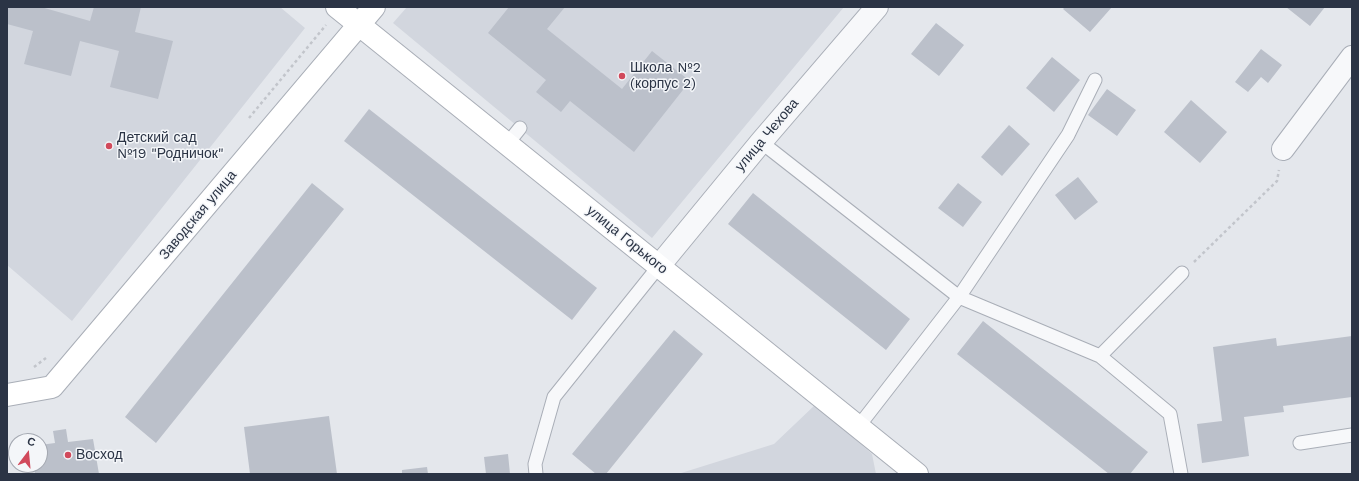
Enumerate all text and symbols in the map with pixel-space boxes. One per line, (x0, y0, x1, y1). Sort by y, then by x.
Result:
place label: Школа №2 (корпус 2) (630, 60, 701, 92)
marker: Школа №2 (корпус 2) (617, 71, 627, 81)
street label: улица Чехова (732, 95, 802, 175)
place label: Детский сад №19 "Родничок" (117, 130, 224, 162)
marker: Детский сад №19 "Родничок" (104, 141, 114, 151)
street label: Заводская улица (156, 167, 240, 263)
street label: улица Горького (583, 202, 671, 278)
north arrow (8, 433, 48, 473)
text: С (26, 435, 37, 449)
place label: Восход (76, 447, 123, 463)
marker: Восход (63, 450, 73, 460)

